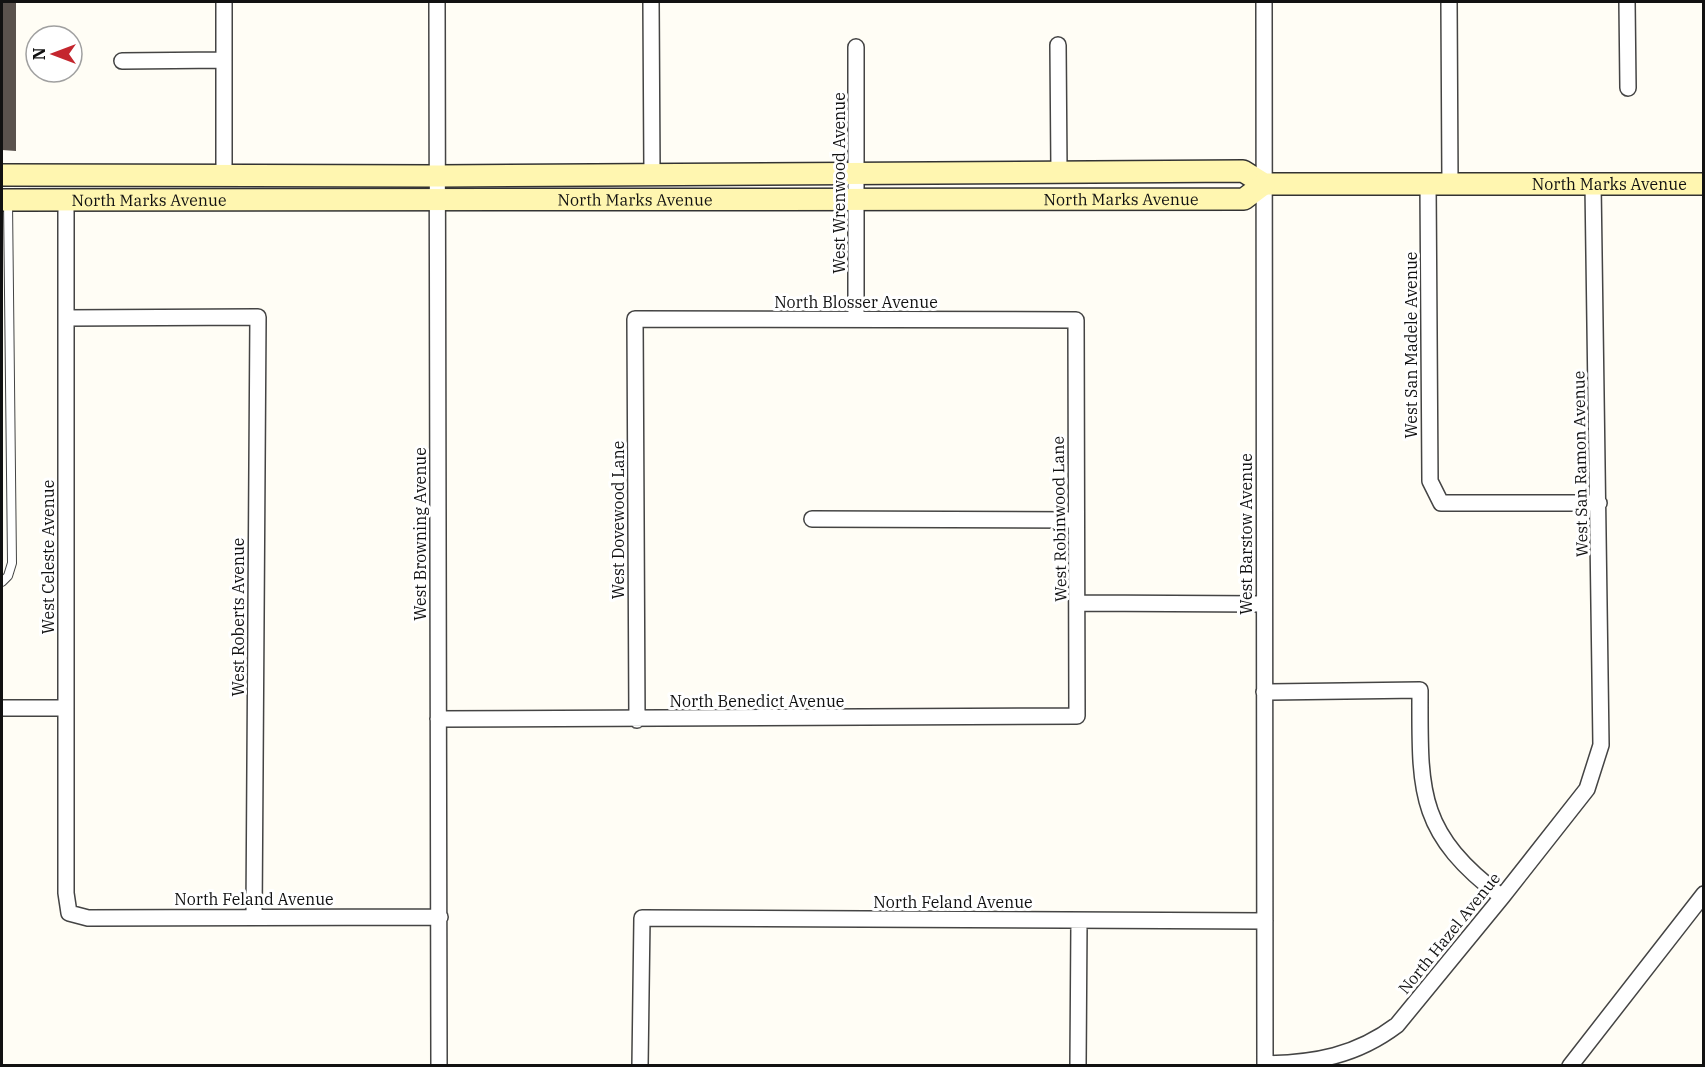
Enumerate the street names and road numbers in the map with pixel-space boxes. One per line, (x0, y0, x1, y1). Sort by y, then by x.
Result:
street label: West Wrenwood Avenue (829, 92, 849, 274)
street label: North Marks Avenue (1532, 174, 1687, 194)
street label: North Marks Avenue (558, 189, 712, 210)
street label: North Marks Avenue (1044, 189, 1198, 209)
street label: North Marks Avenue (72, 190, 226, 210)
street label: West San Madele Avenue (1401, 252, 1421, 438)
street label: North Blosser Avenue (774, 292, 938, 312)
street label: West San Ramon Avenue (1568, 371, 1592, 557)
street label: West Robinwood Lane (1048, 436, 1070, 602)
street label: West Dovewood Lane (608, 441, 628, 599)
street label: West Browning Avenue (410, 447, 430, 621)
street label: West Barstow Avenue (1236, 453, 1256, 615)
street label: West Celeste Avenue (38, 480, 58, 634)
street label: West Roberts Avenue (228, 538, 248, 696)
street label: North Benedict Avenue (670, 691, 844, 711)
street label: North Hazel Avenue (1394, 868, 1504, 998)
street label: North Feland Avenue (174, 889, 334, 909)
street label: North Feland Avenue (873, 892, 1033, 912)

